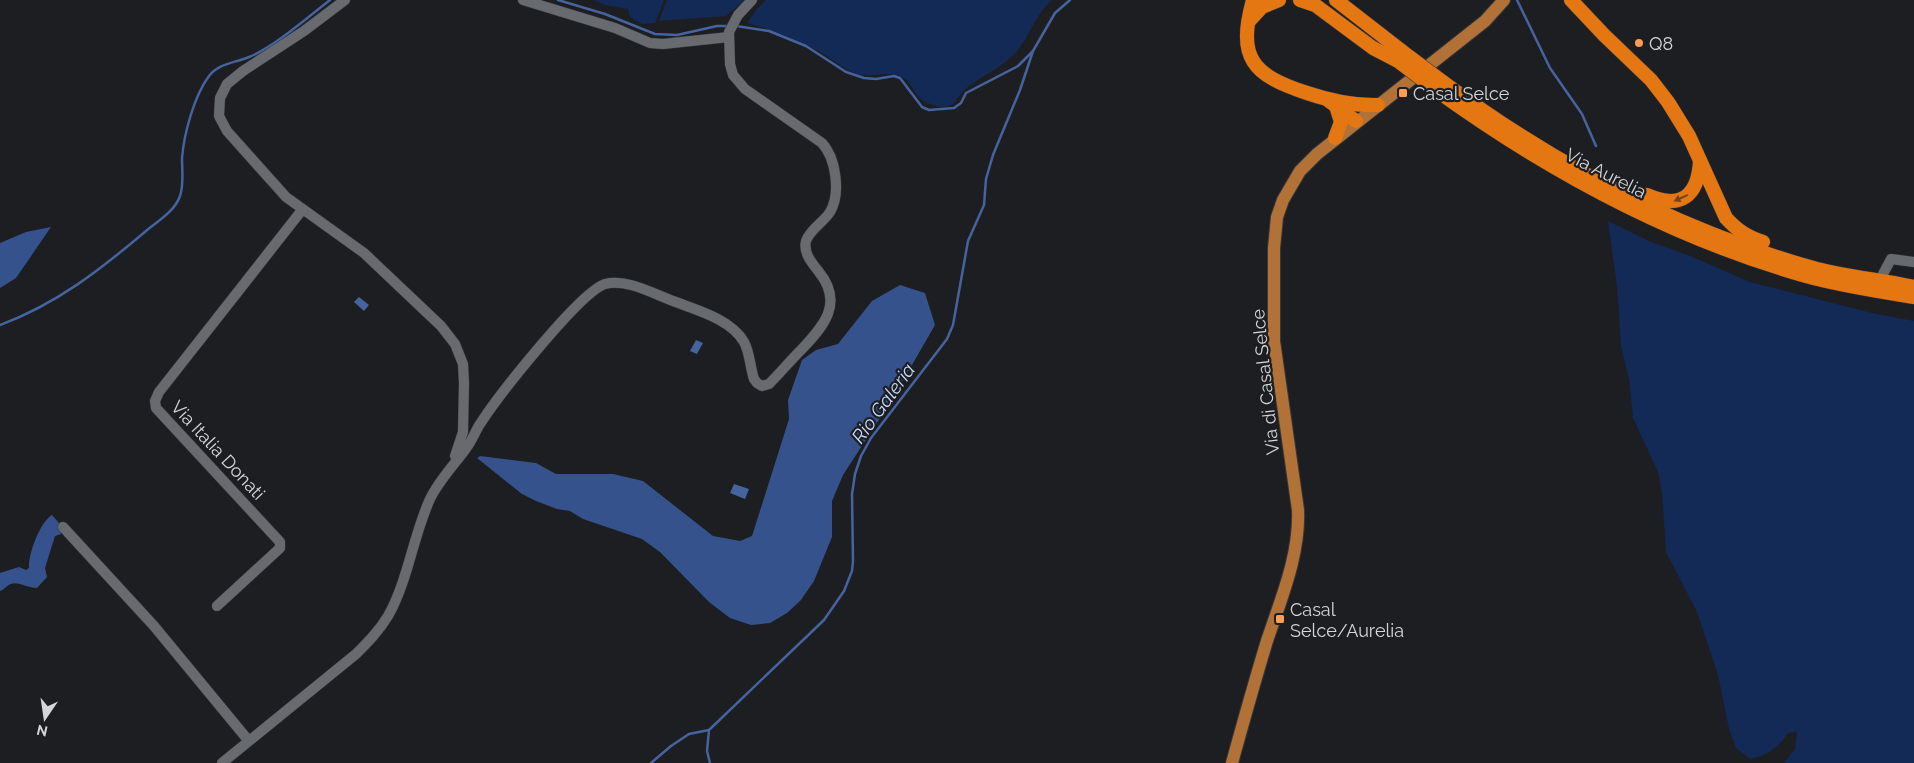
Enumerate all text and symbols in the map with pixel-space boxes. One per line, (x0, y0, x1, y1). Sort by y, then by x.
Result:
place label: Q8 (1649, 33, 1673, 54)
marker: Q8 (1633, 37, 1645, 49)
place label: Casal Selce (1413, 83, 1510, 104)
marker: Casal Selce (1397, 87, 1409, 99)
street label: Via Aurelia (1562, 144, 1650, 202)
one-way arrow (1674, 194, 1688, 202)
street label: Via di Casal Selce (1247, 308, 1283, 456)
water label: Rio Galeria (847, 359, 919, 447)
street label: Via Italia Donati (167, 396, 269, 504)
place label: Casal Selce/Aurelia (1290, 599, 1404, 641)
marker: Casal Selce/Aurelia (1274, 613, 1286, 625)
north arrow (20, 693, 70, 743)
text: N (35, 722, 49, 740)

